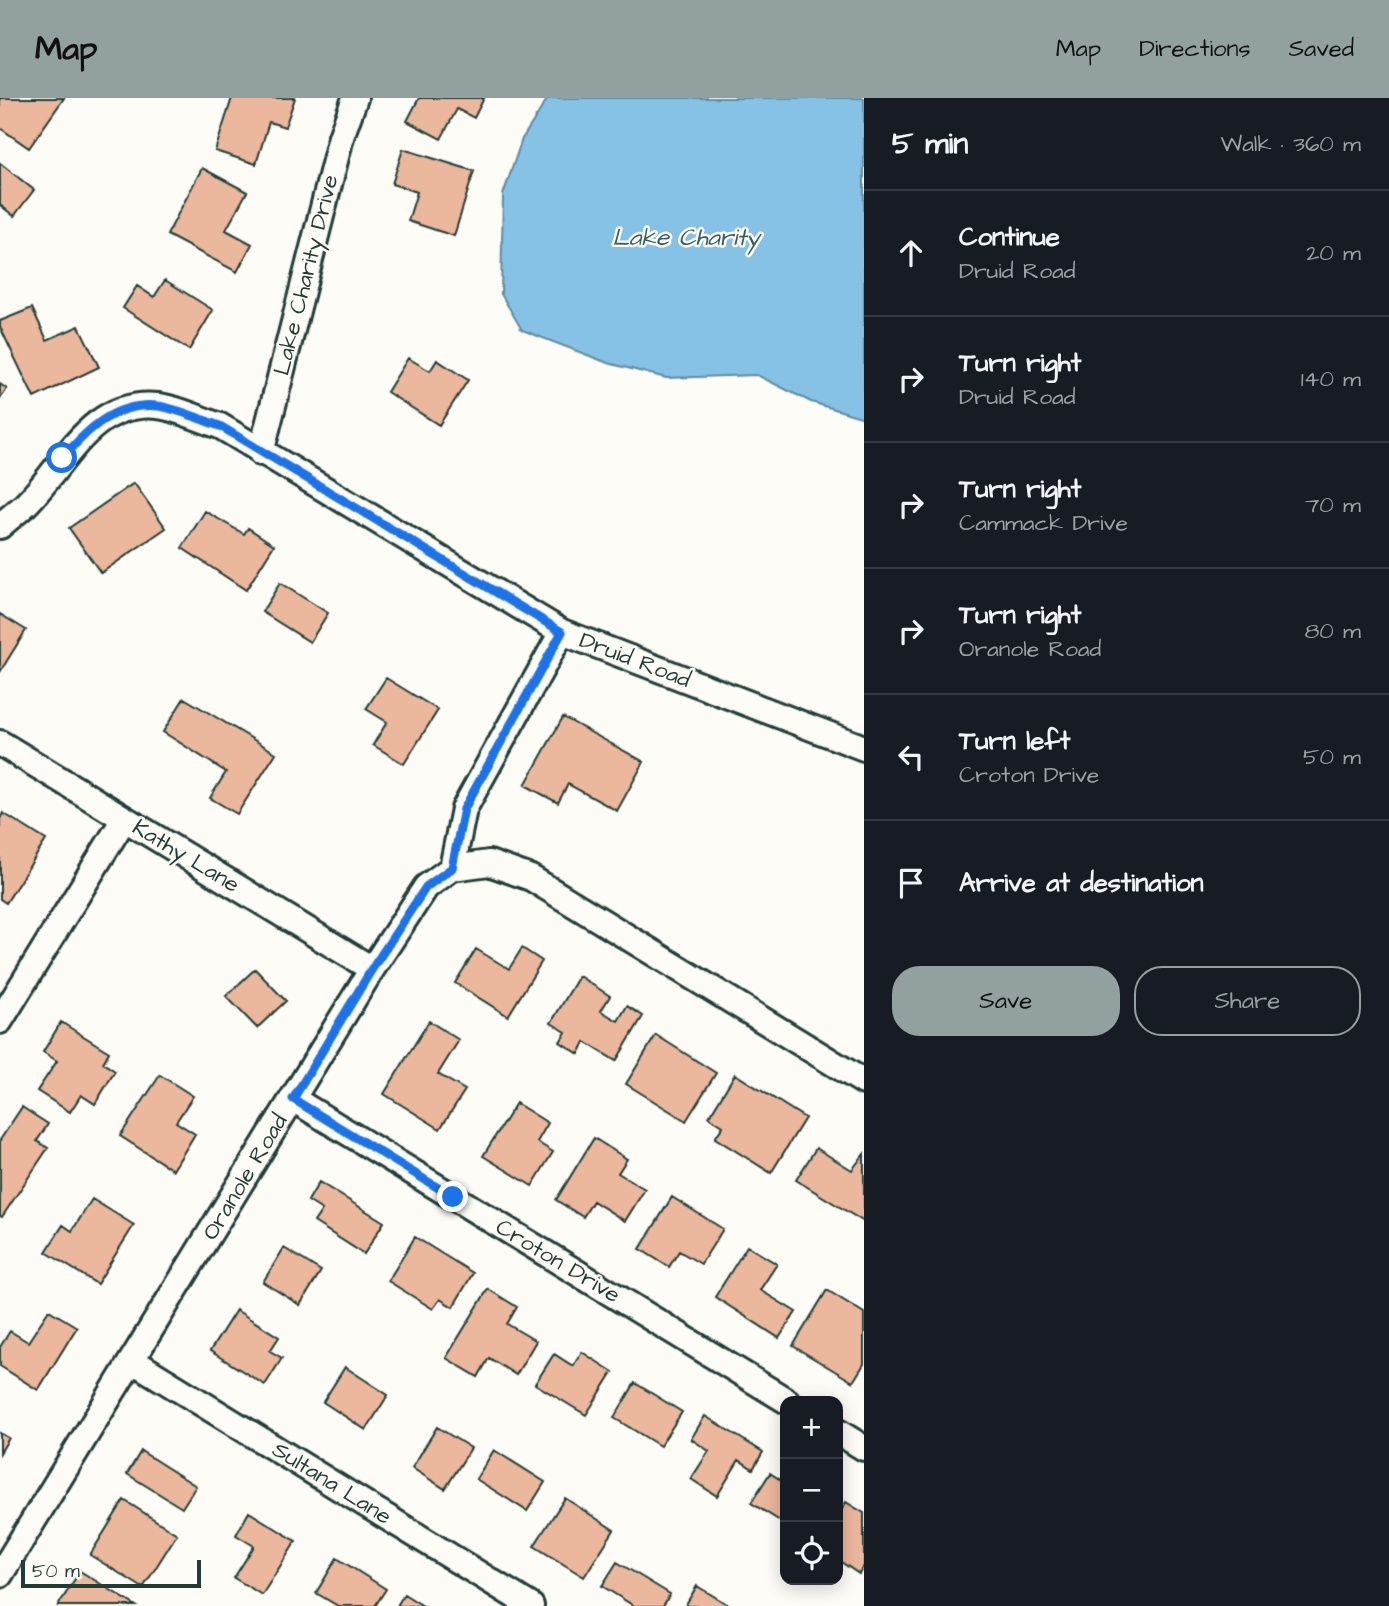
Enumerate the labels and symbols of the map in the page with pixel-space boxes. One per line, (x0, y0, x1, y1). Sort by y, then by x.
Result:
street label: Lake Charity Drive (266, 171, 347, 379)
water label: Lake Charity (613, 221, 762, 255)
route start (46, 442, 77, 473)
street label: Druid Road (575, 624, 695, 696)
street label: Kathy Lane (126, 811, 246, 901)
street label: Oranole Road (195, 1108, 295, 1246)
route end (437, 1181, 468, 1212)
street label: Croton Drive (490, 1211, 626, 1311)
street label: Sultana Lane (266, 1434, 398, 1532)
scale bar (21, 1557, 201, 1589)

